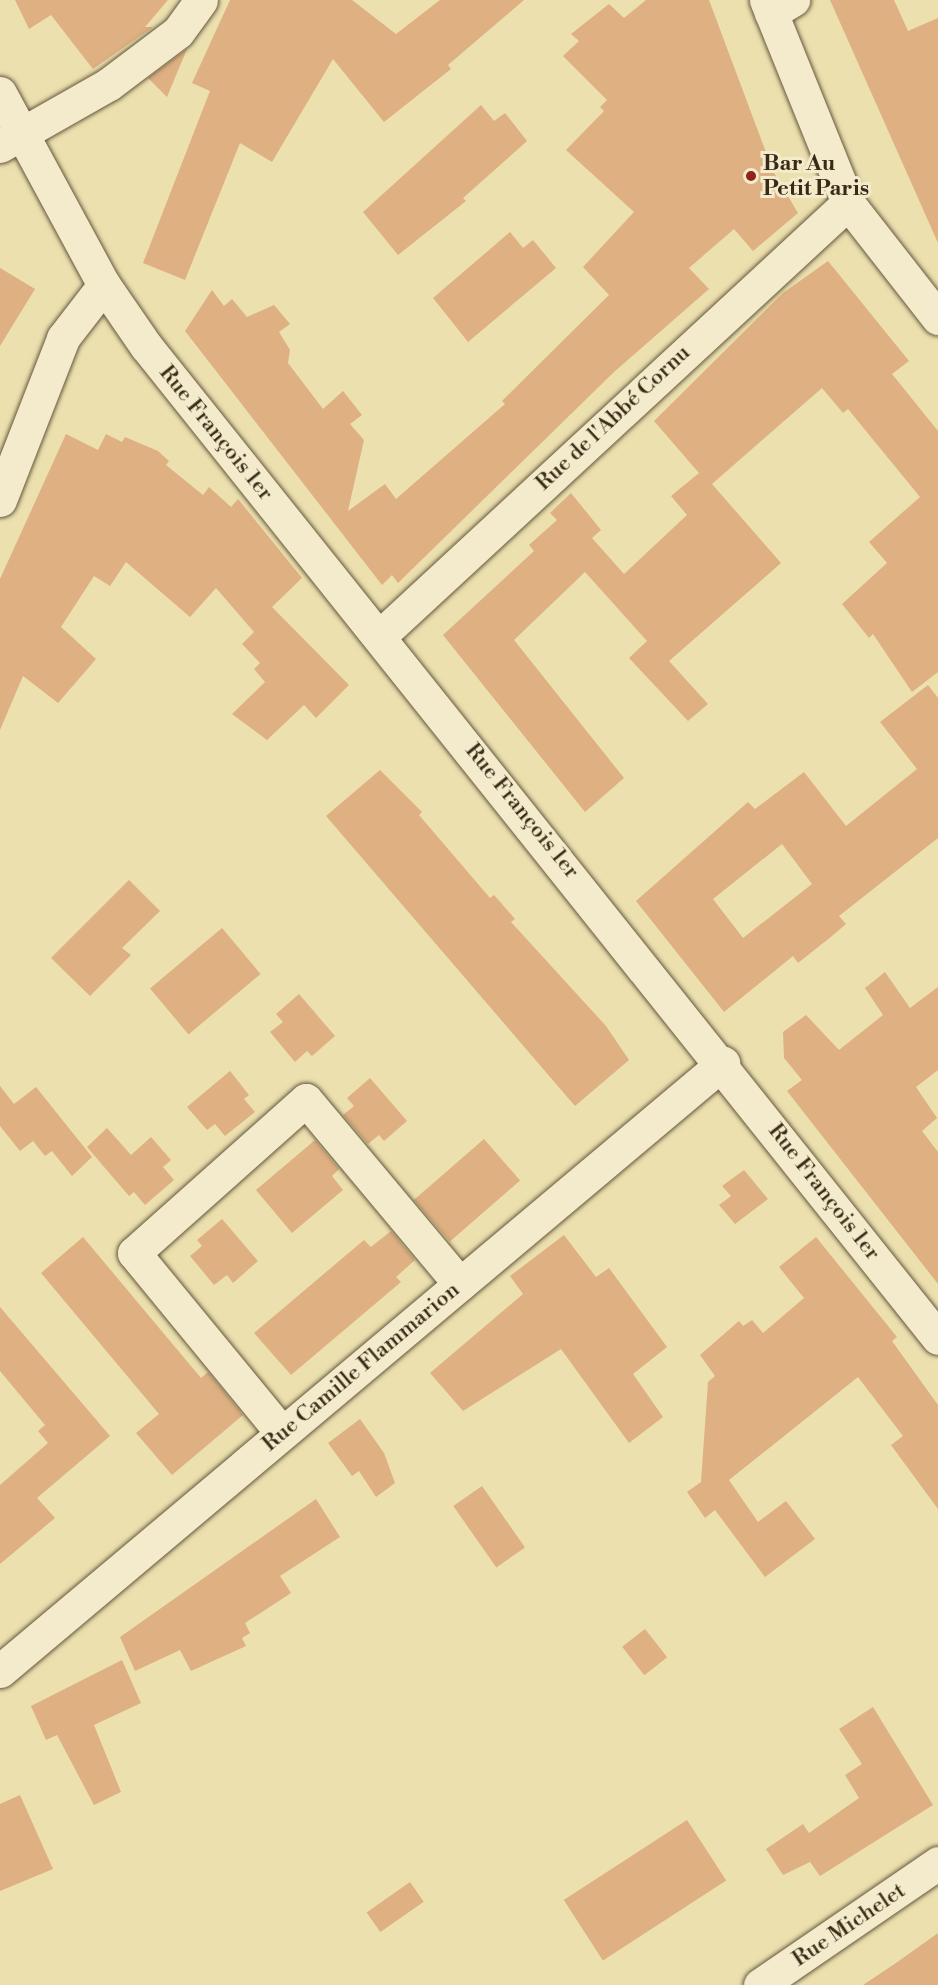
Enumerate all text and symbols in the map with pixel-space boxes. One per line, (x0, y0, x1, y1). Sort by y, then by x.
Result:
place label: Bar Au Petit Paris (763, 150, 869, 202)
marker: Bar Au Petit Paris (744, 169, 758, 183)
street label: Rue de l'Abbé Cornu (530, 340, 696, 496)
street label: Rue François 1er (153, 360, 279, 506)
street label: Rue François 1er (459, 738, 585, 884)
street label: Rue François 1er (762, 1118, 886, 1266)
street label: Rue Camille Flammarion (257, 1277, 465, 1457)
street label: Rue Michelet (787, 1878, 911, 1972)

